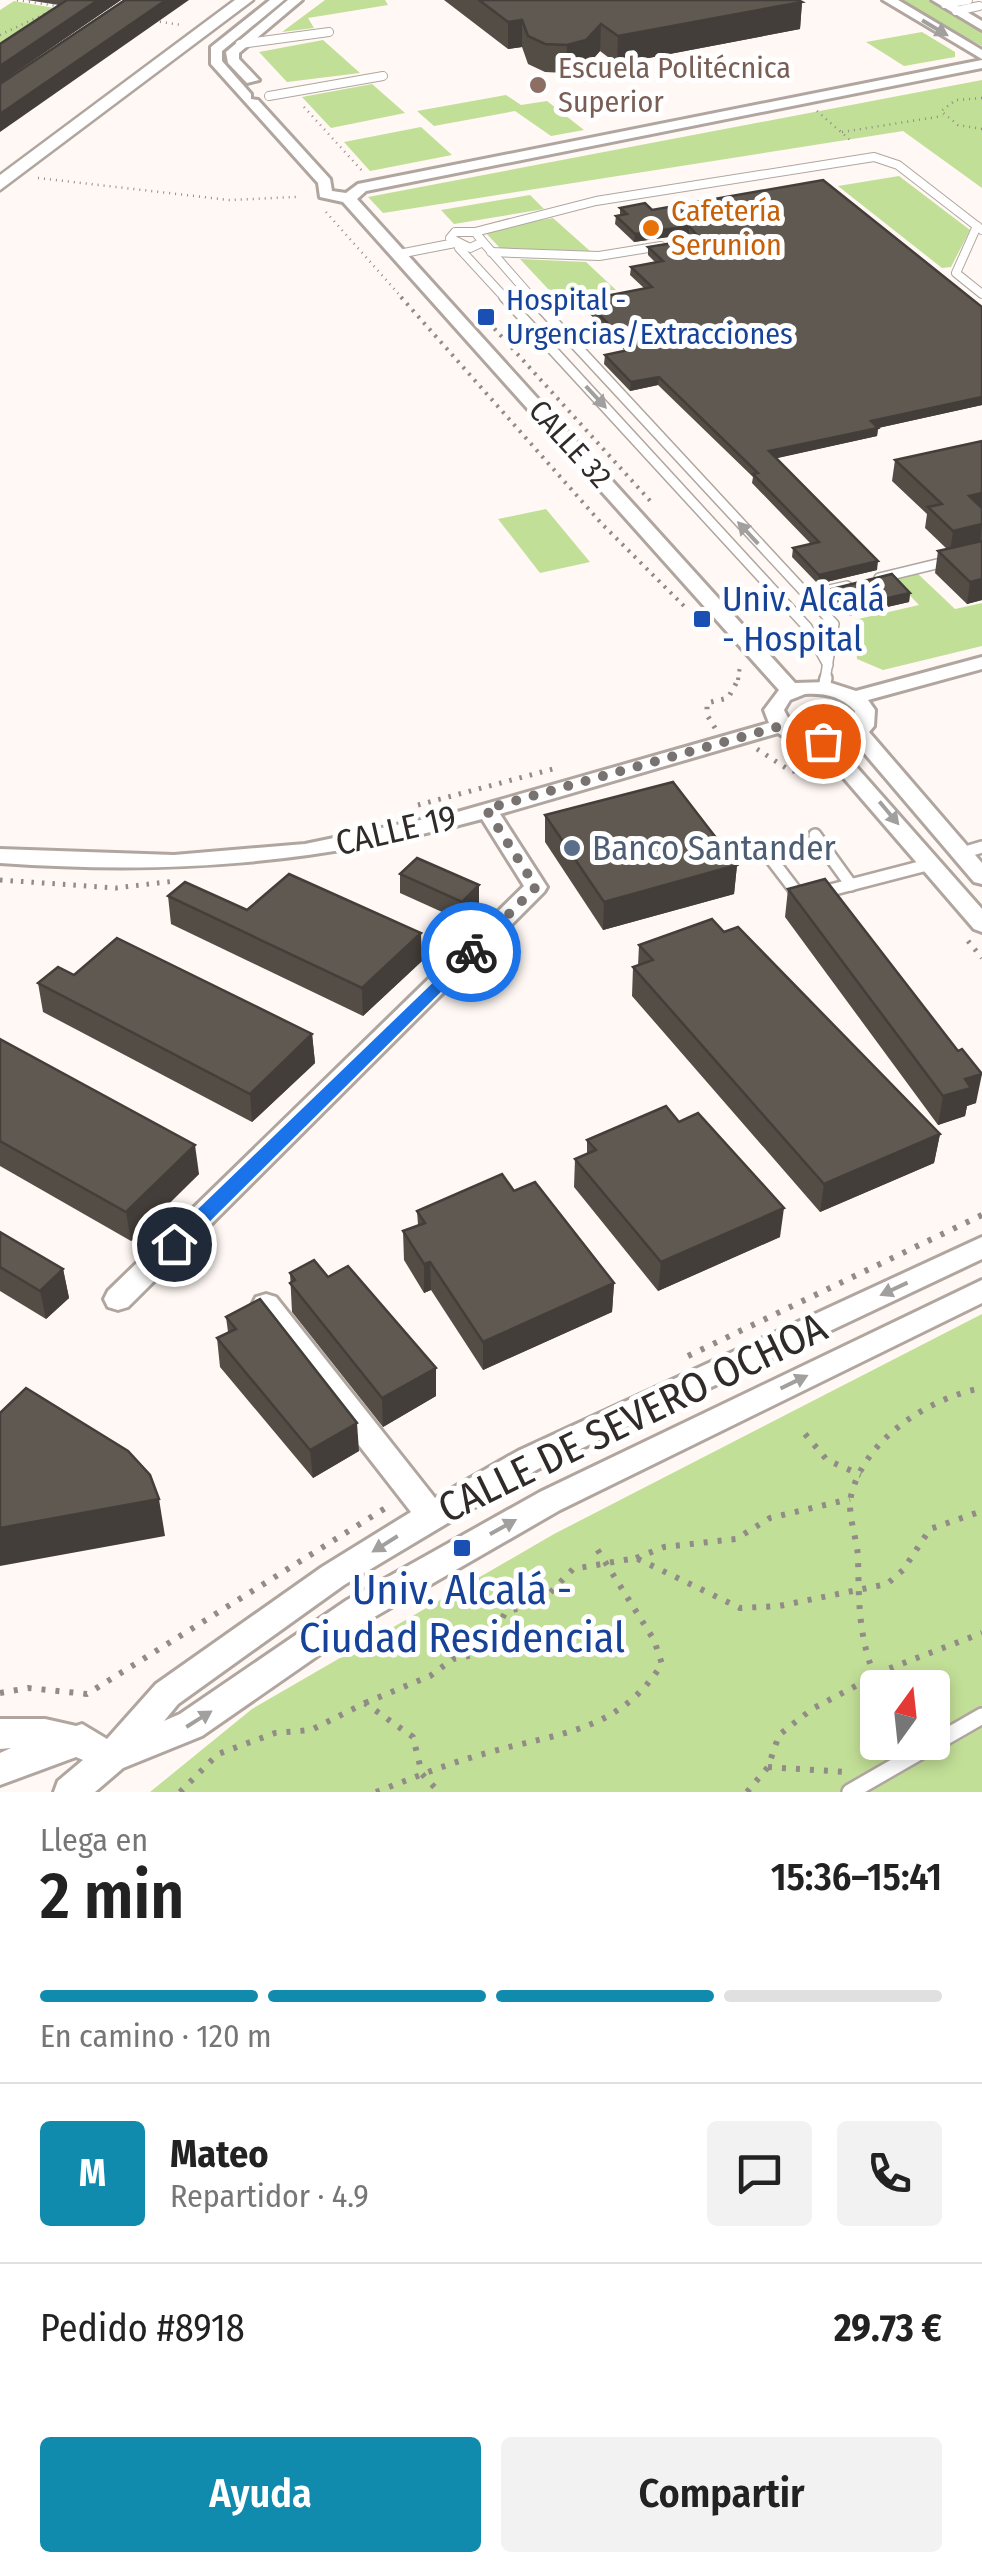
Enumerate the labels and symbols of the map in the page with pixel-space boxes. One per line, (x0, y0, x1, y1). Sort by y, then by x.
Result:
one-way arrow (922, 18, 949, 37)
place label: Escuela Politécnica Superior (558, 50, 791, 120)
marker: Escuela Politécnica Superior (527, 74, 549, 96)
place label: Cafetería Serunion (671, 193, 782, 263)
marker: Cafetería Serunion (640, 217, 662, 239)
place label: Hospital - Urgencias/Extracciones (506, 282, 793, 352)
marker: Hospital - Urgencias/Extracciones (475, 306, 497, 328)
one-way arrow (584, 385, 607, 409)
street label: CALLE 32 (521, 393, 619, 495)
one-way arrow (737, 521, 760, 545)
place label: Univ. Alcalá - Hospital (722, 578, 885, 660)
marker: Univ. Alcalá - Hospital (691, 608, 713, 630)
pin (781, 699, 866, 784)
street label: CALLE 19 (332, 796, 460, 864)
one-way arrow (878, 800, 900, 825)
place label: Banco Santander (592, 827, 836, 869)
marker: Banco Santander (561, 837, 583, 859)
courier (421, 902, 521, 1002)
pin (132, 1202, 217, 1287)
one-way arrow (879, 1280, 908, 1297)
street label: CALLE DE SEVERO OCHOA (430, 1302, 835, 1534)
one-way arrow (780, 1374, 809, 1391)
one-way arrow (489, 1519, 518, 1536)
one-way arrow (371, 1535, 399, 1552)
marker: Univ. Alcalá - Ciudad Residencial (451, 1537, 473, 1559)
place label: Univ. Alcalá - Ciudad Residencial (299, 1565, 625, 1663)
north arrow (860, 1670, 950, 1760)
one-way arrow (185, 1710, 213, 1728)

